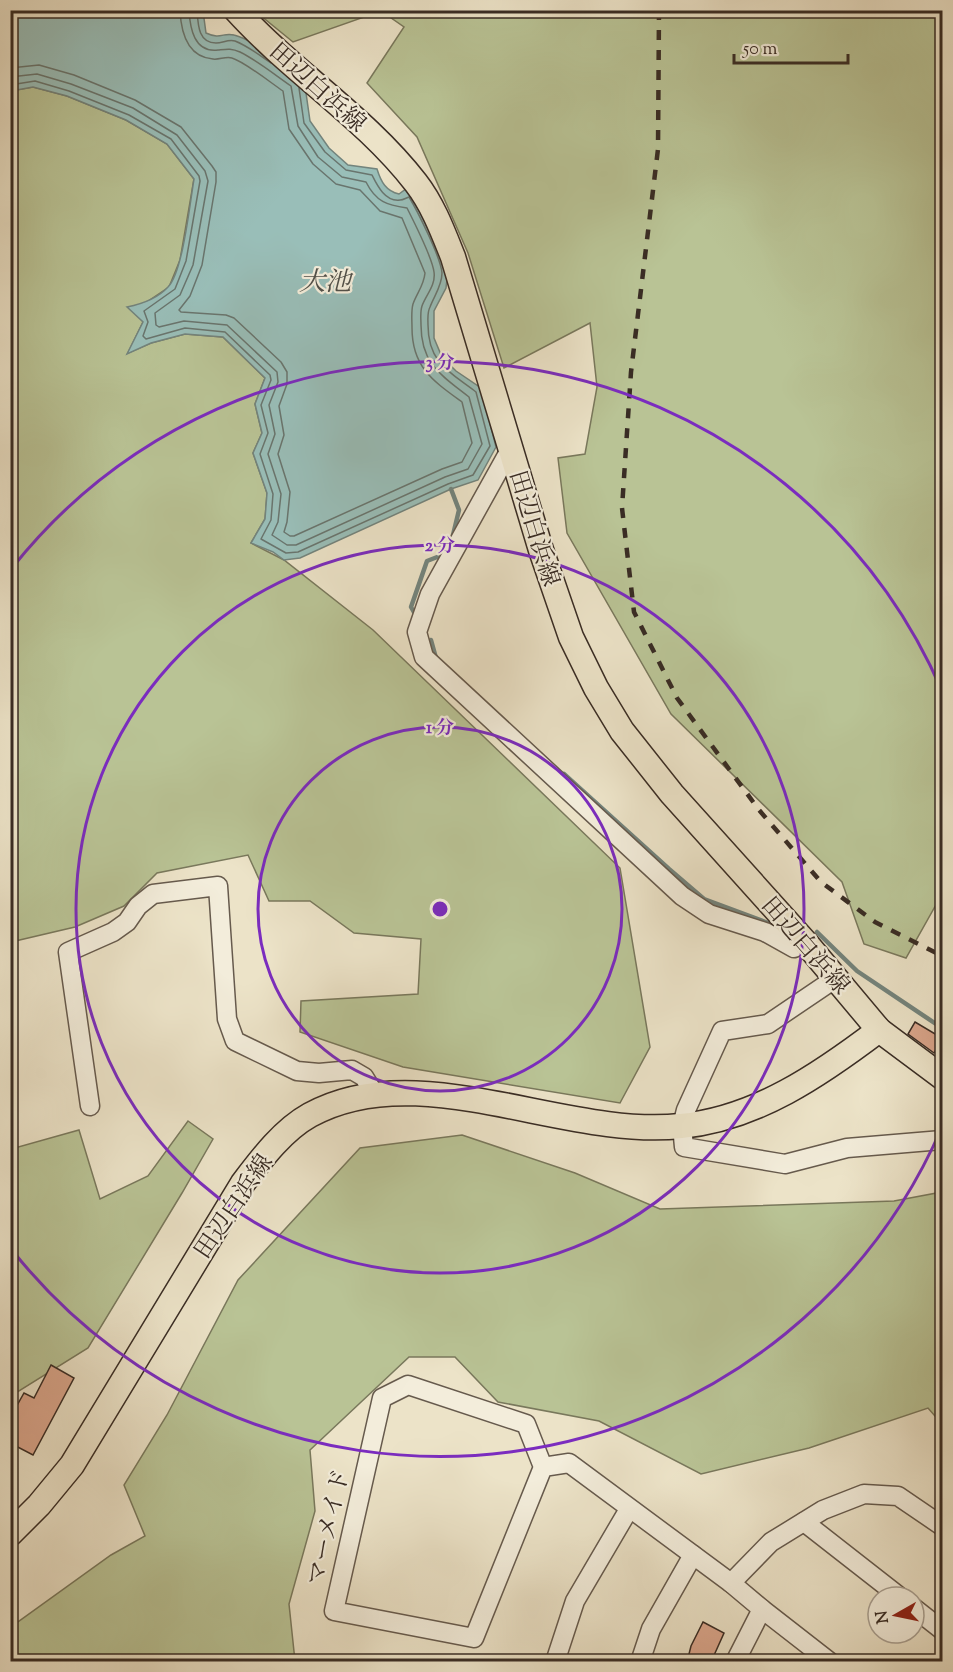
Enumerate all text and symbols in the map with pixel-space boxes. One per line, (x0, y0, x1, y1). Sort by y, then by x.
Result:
scale bar (734, 27, 848, 65)
street label: 田辺白浜線 (261, 36, 373, 141)
text: 50 m (742, 37, 778, 63)
water label: 大池 (299, 265, 354, 302)
text: 3 分 (425, 351, 455, 377)
street label: 田辺白浜線 (499, 466, 567, 591)
text: 2 分 (425, 534, 455, 560)
text: 1 分 (426, 716, 454, 742)
street label: 田辺白浜線 (752, 890, 857, 1003)
centre of rings (430, 899, 450, 919)
street label: 田辺白浜線 (187, 1148, 282, 1266)
street label: マーメイド (300, 1466, 360, 1589)
north arrow (866, 1585, 926, 1645)
text: N (871, 1609, 896, 1625)

